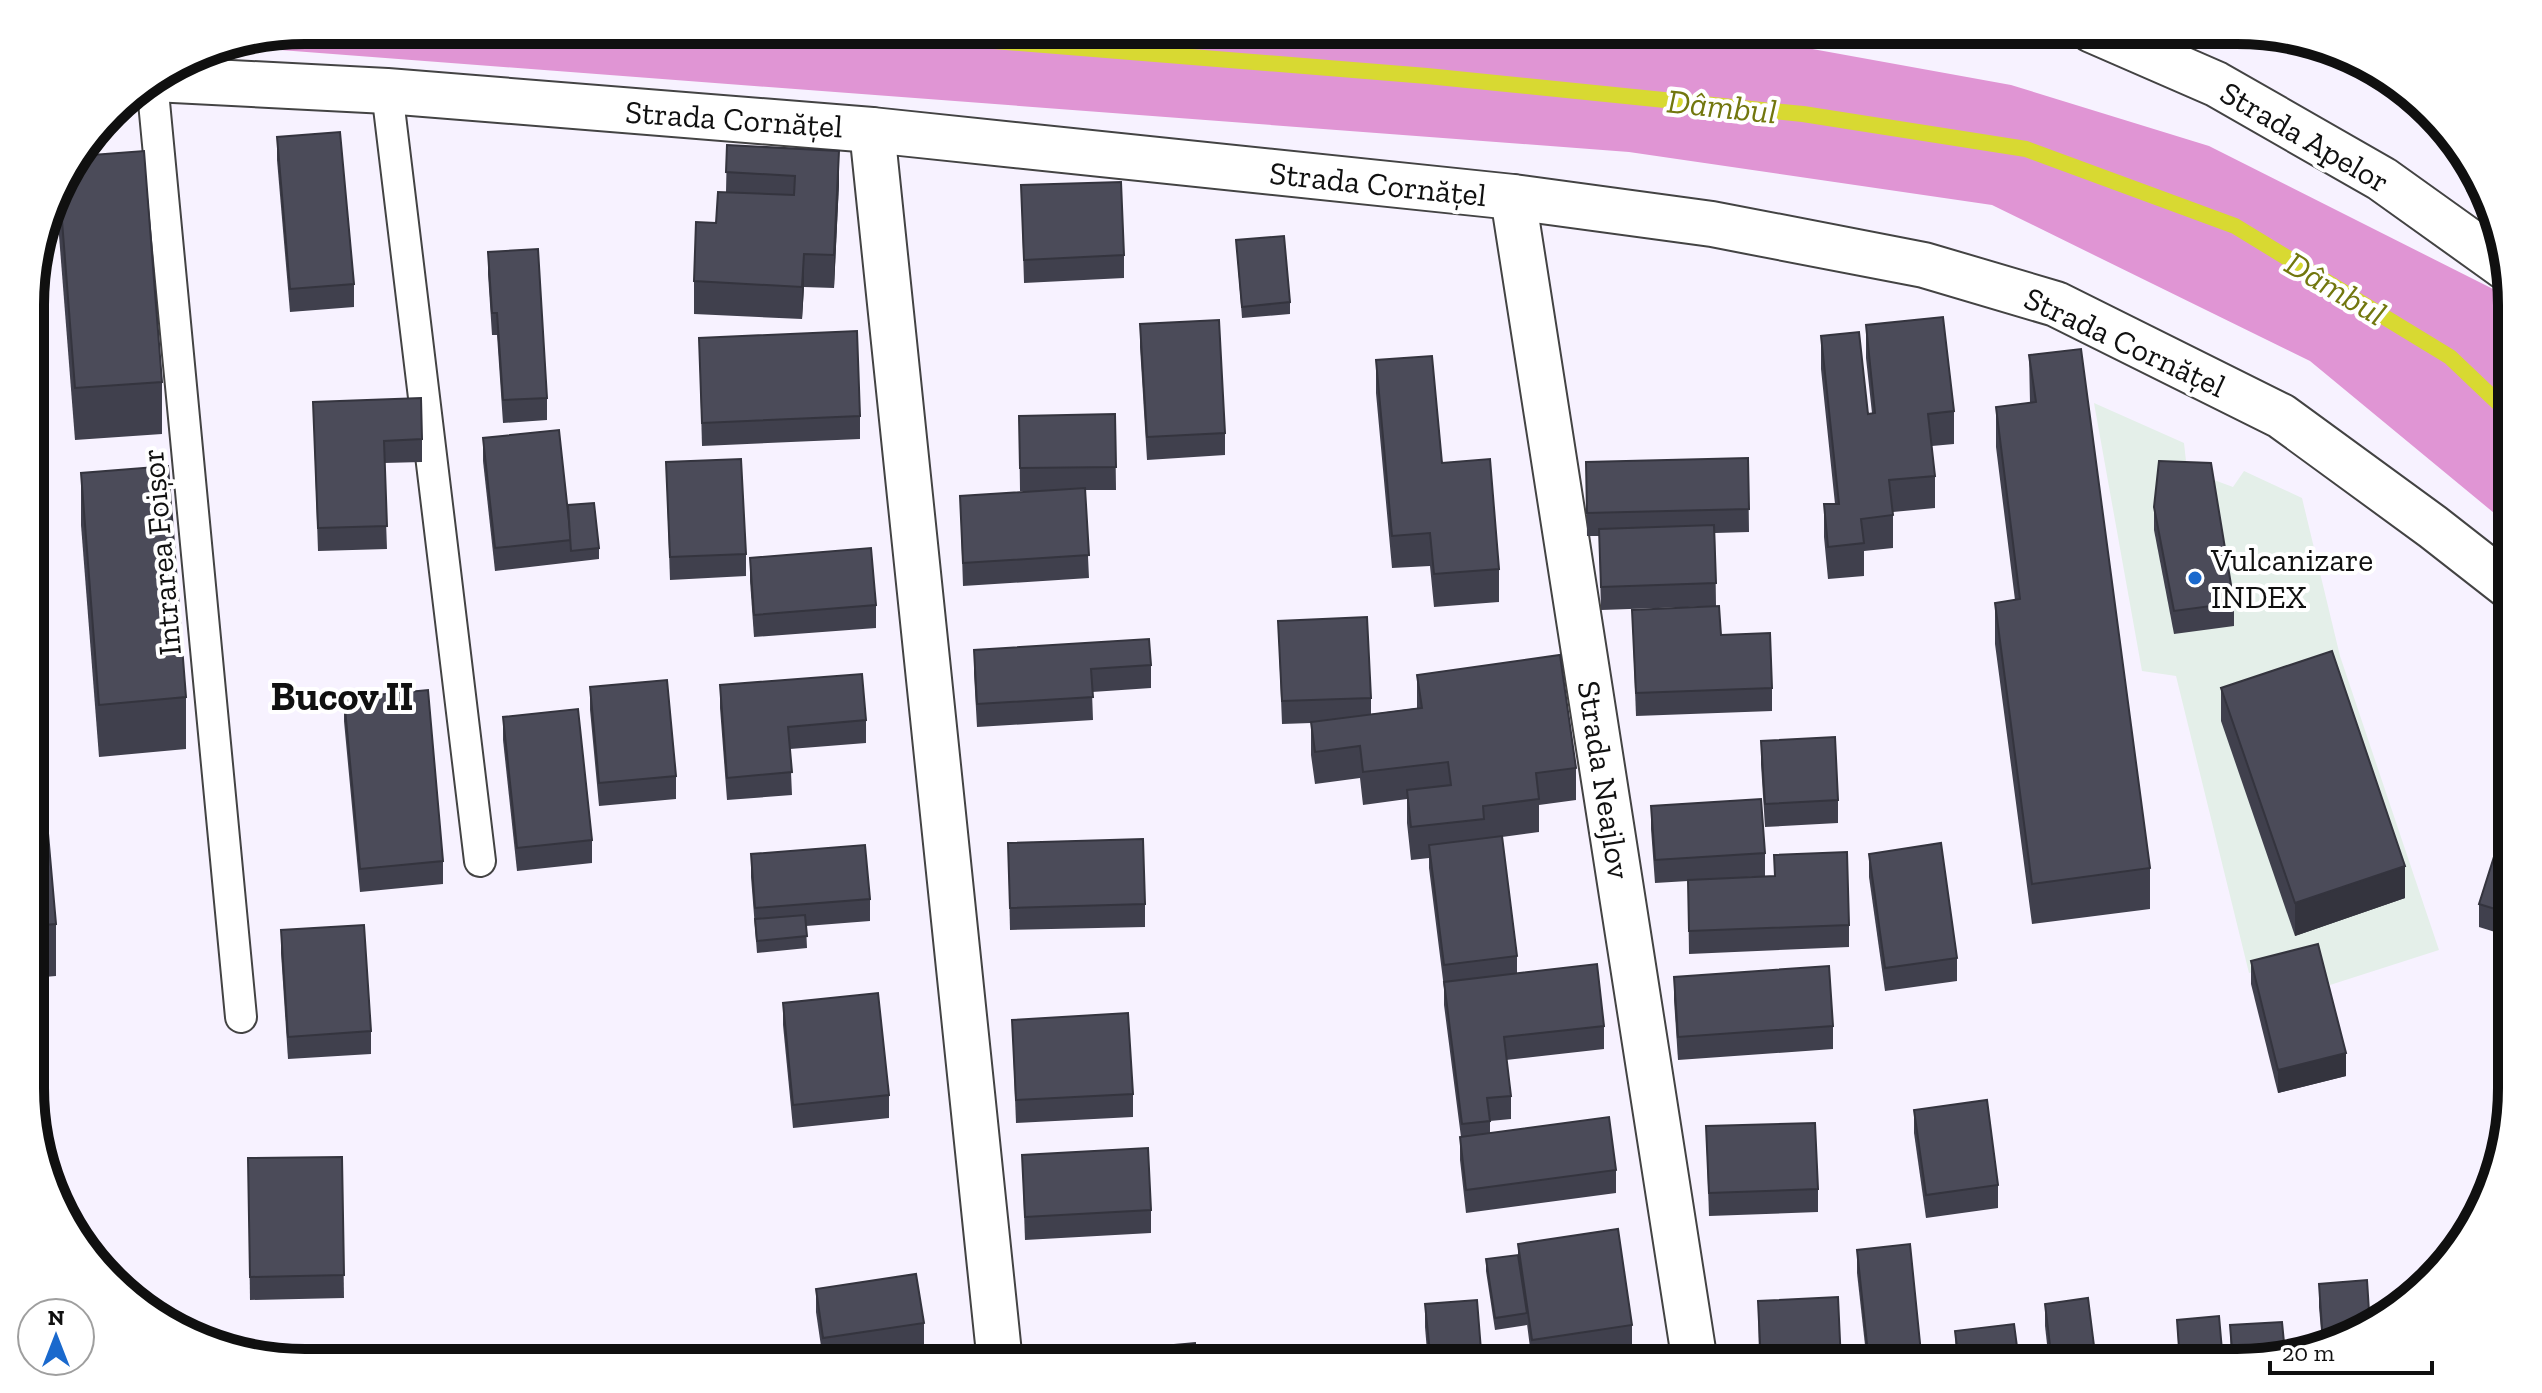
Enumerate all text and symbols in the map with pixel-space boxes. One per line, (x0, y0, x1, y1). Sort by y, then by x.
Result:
street label: Strada Apelor (2214, 73, 2396, 201)
water label: Dâmbul (1665, 80, 1779, 133)
street label: Strada Cornățel (624, 92, 844, 146)
street label: Strada Cornățel (1268, 154, 1488, 214)
water label: Dâmbul (2278, 242, 2394, 334)
street label: Strada Cornățel (2018, 279, 2232, 405)
street label: Intrarea Foișor (133, 447, 189, 657)
place label: Vulcanizare INDEX (2210, 541, 2373, 616)
marker: Vulcanizare INDEX (2186, 569, 2204, 587)
district label: Bucov II (270, 672, 414, 720)
street label: Strada Neajlov (1570, 678, 1638, 882)
north arrow (16, 1297, 96, 1377)
text: N (48, 1304, 65, 1331)
scale bar (2270, 1325, 2432, 1375)
text: 20 m (2282, 1338, 2335, 1367)

